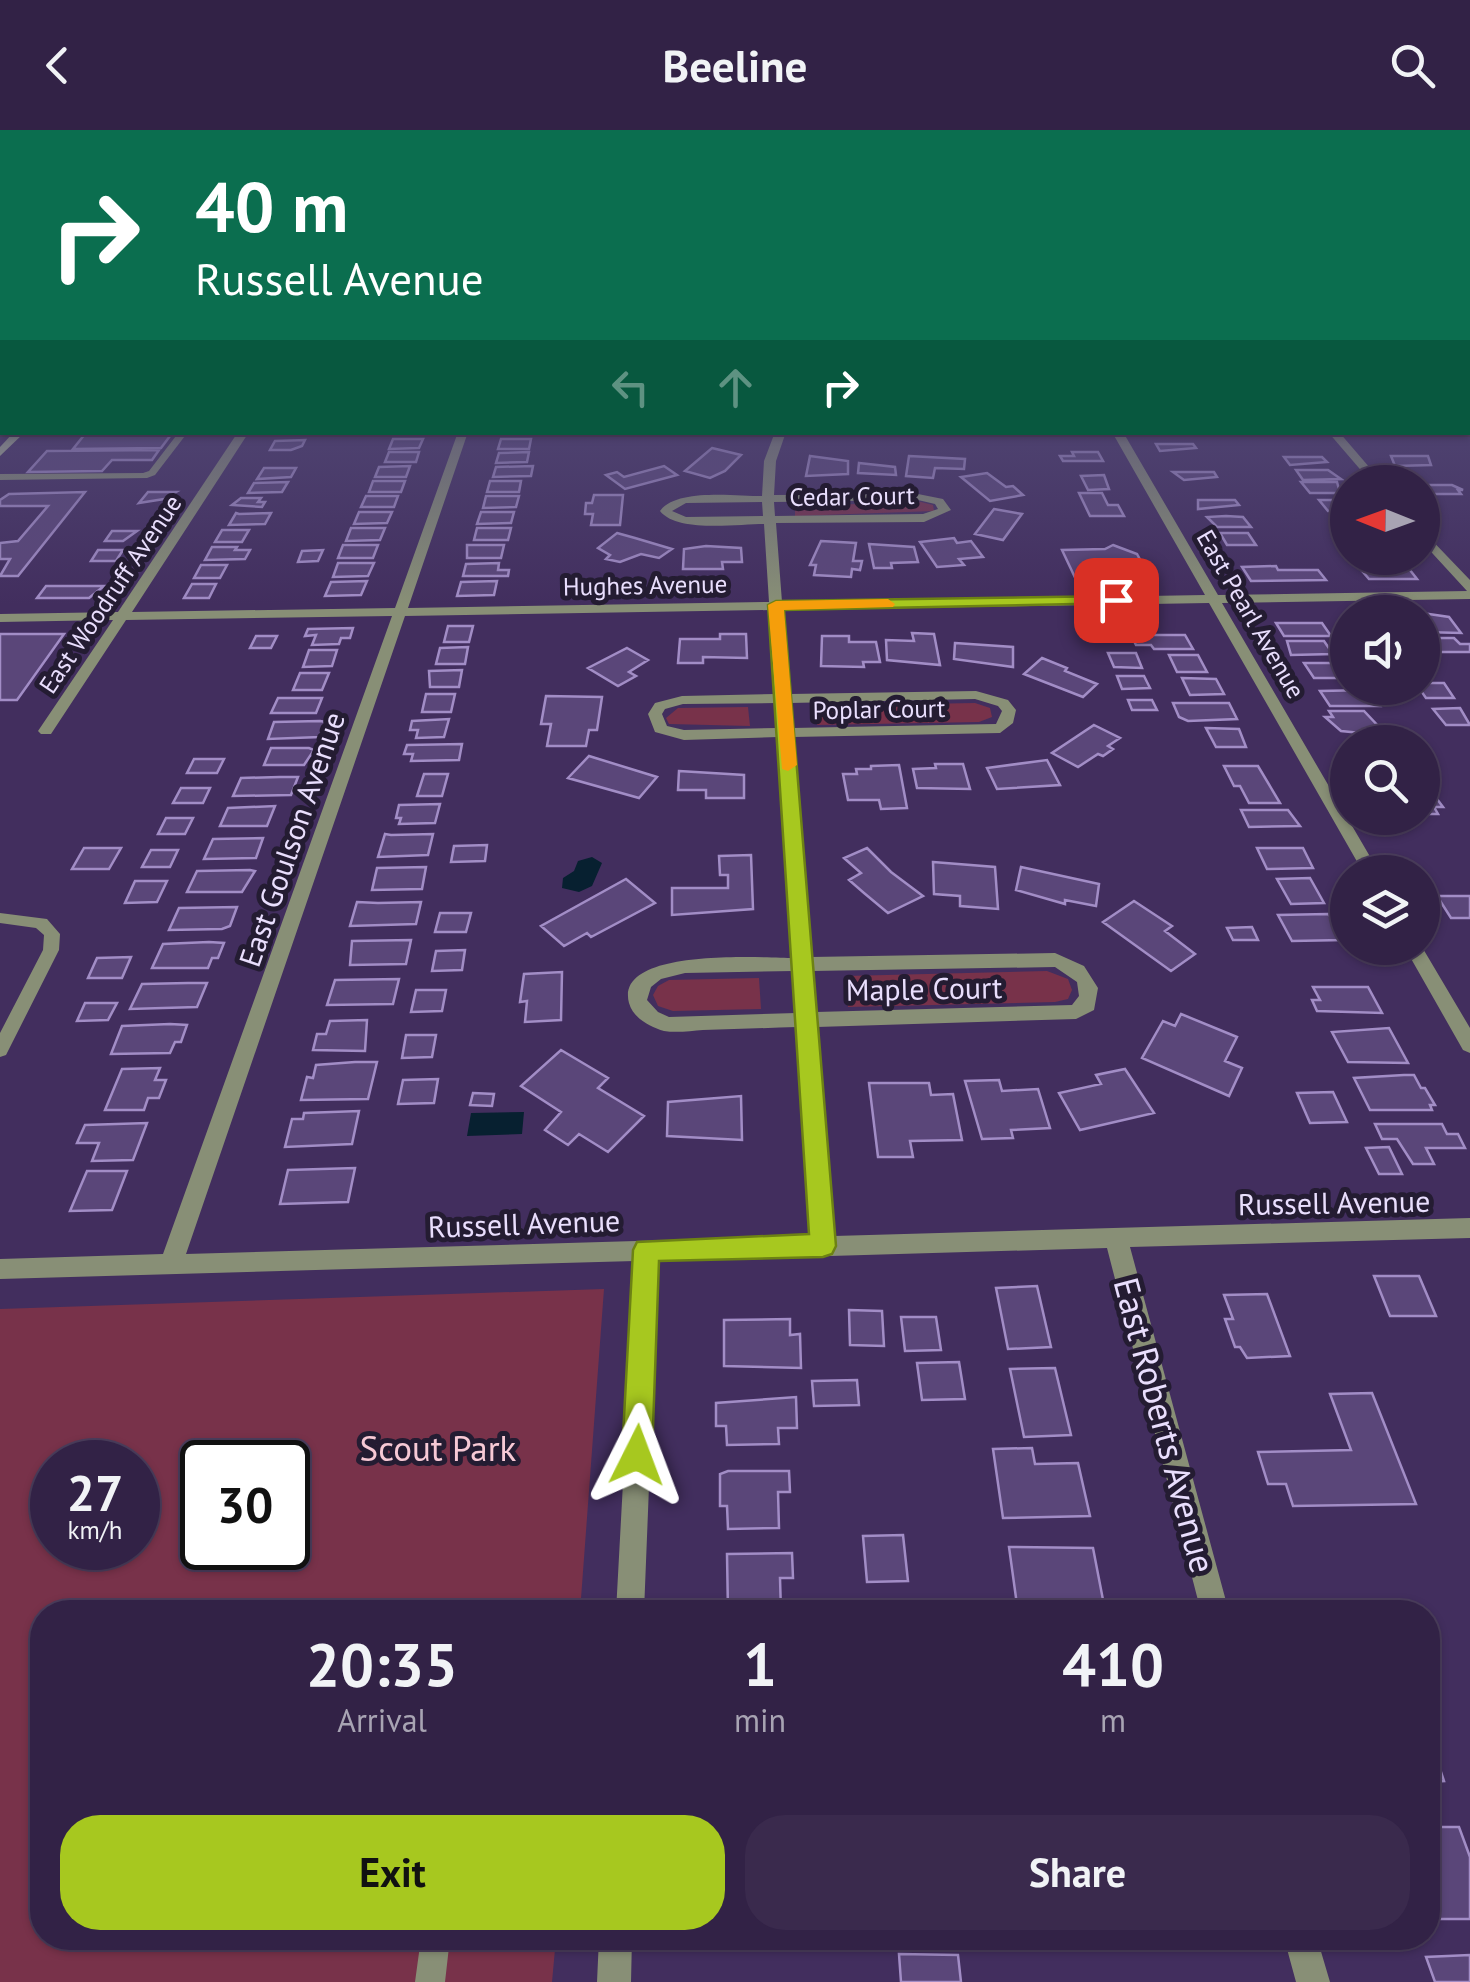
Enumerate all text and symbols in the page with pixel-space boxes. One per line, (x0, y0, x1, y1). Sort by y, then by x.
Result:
text: Beeline (663, 36, 807, 94)
icon: back (30, 38, 85, 93)
icon: search (1385, 38, 1440, 93)
text: 40 m (195, 161, 348, 251)
icon: right (30, 170, 160, 300)
text: Russell Avenue (195, 249, 484, 307)
icon: left (603, 360, 658, 415)
icon: ahead (708, 360, 763, 415)
icon: right (813, 360, 868, 415)
north arrow (1330, 465, 1440, 575)
map controls (1330, 465, 1440, 965)
street label: Cedar Court (789, 479, 915, 513)
street label: East Woodruff Avenue (32, 489, 188, 699)
street label: East Pearl Avenue (1190, 524, 1312, 704)
pin (1074, 558, 1159, 643)
street label: Hughes Avenue (562, 568, 728, 602)
icon: arrive (1089, 573, 1144, 628)
button: sound (1330, 595, 1440, 705)
street label: Poplar Court (812, 692, 946, 726)
street label: East Goulson Avenue (229, 706, 353, 972)
button: search (1330, 725, 1440, 835)
button: layers (1330, 855, 1440, 965)
street label: Maple Court (845, 967, 1003, 1009)
street label: Russell Avenue (1237, 1181, 1431, 1223)
street label: Russell Avenue (427, 1200, 621, 1246)
street label: East Roberts Avenue (1103, 1272, 1227, 1578)
position arrow (585, 1403, 689, 1507)
park label: Scout Park (360, 1425, 517, 1471)
speed limit sign: 30 (180, 1440, 310, 1570)
text: 27 (67, 1460, 123, 1525)
text: km/h (68, 1514, 122, 1546)
text: 20:35 (306, 1625, 458, 1703)
text: 1 (743, 1625, 777, 1703)
text: 410 (1062, 1625, 1164, 1703)
text: Arrival (337, 1699, 427, 1741)
text: min (734, 1699, 786, 1741)
text: m (1100, 1699, 1126, 1741)
button: Exit (60, 1815, 725, 1930)
button: Share (745, 1815, 1410, 1930)

